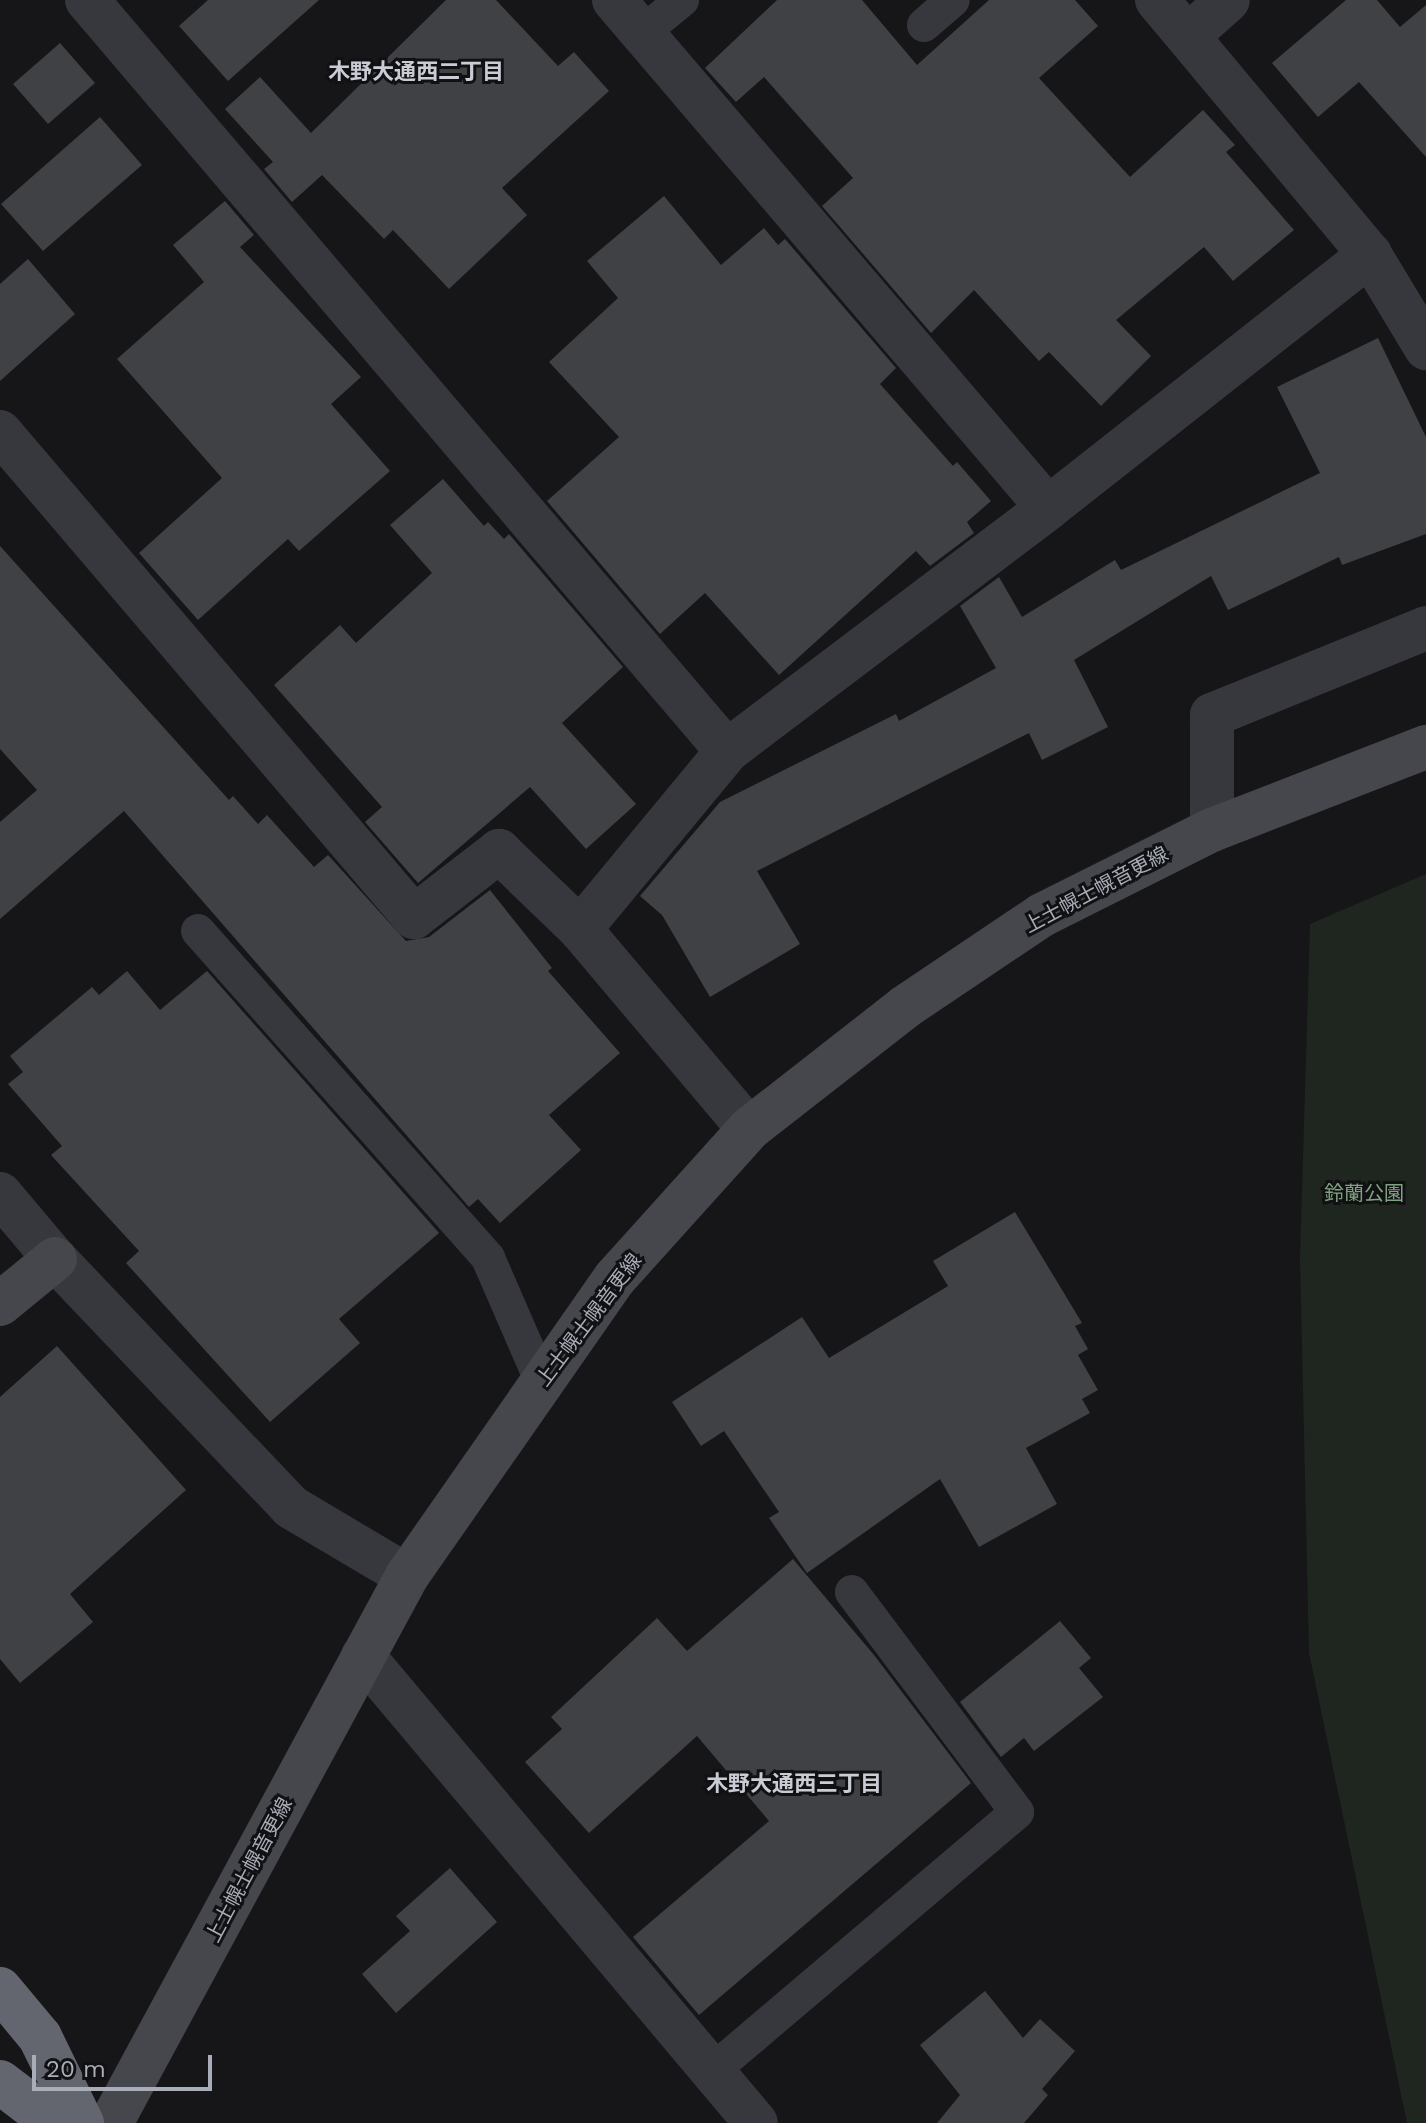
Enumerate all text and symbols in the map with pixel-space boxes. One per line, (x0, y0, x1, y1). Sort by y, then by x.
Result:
district label: 木野大通西二丁目 (328, 59, 504, 85)
street label: 上士幌士幌音更線 (1020, 842, 1172, 938)
park label: 鈴蘭公園 (1324, 1181, 1404, 1205)
street label: 上士幌士幌音更線 (531, 1249, 647, 1391)
district label: 木野大通西三丁目 (706, 1771, 882, 1797)
street label: 上士幌士幌音更線 (201, 1794, 297, 1946)
scale bar (36, 2039, 216, 2089)
text: 20 m (46, 2055, 106, 2083)

